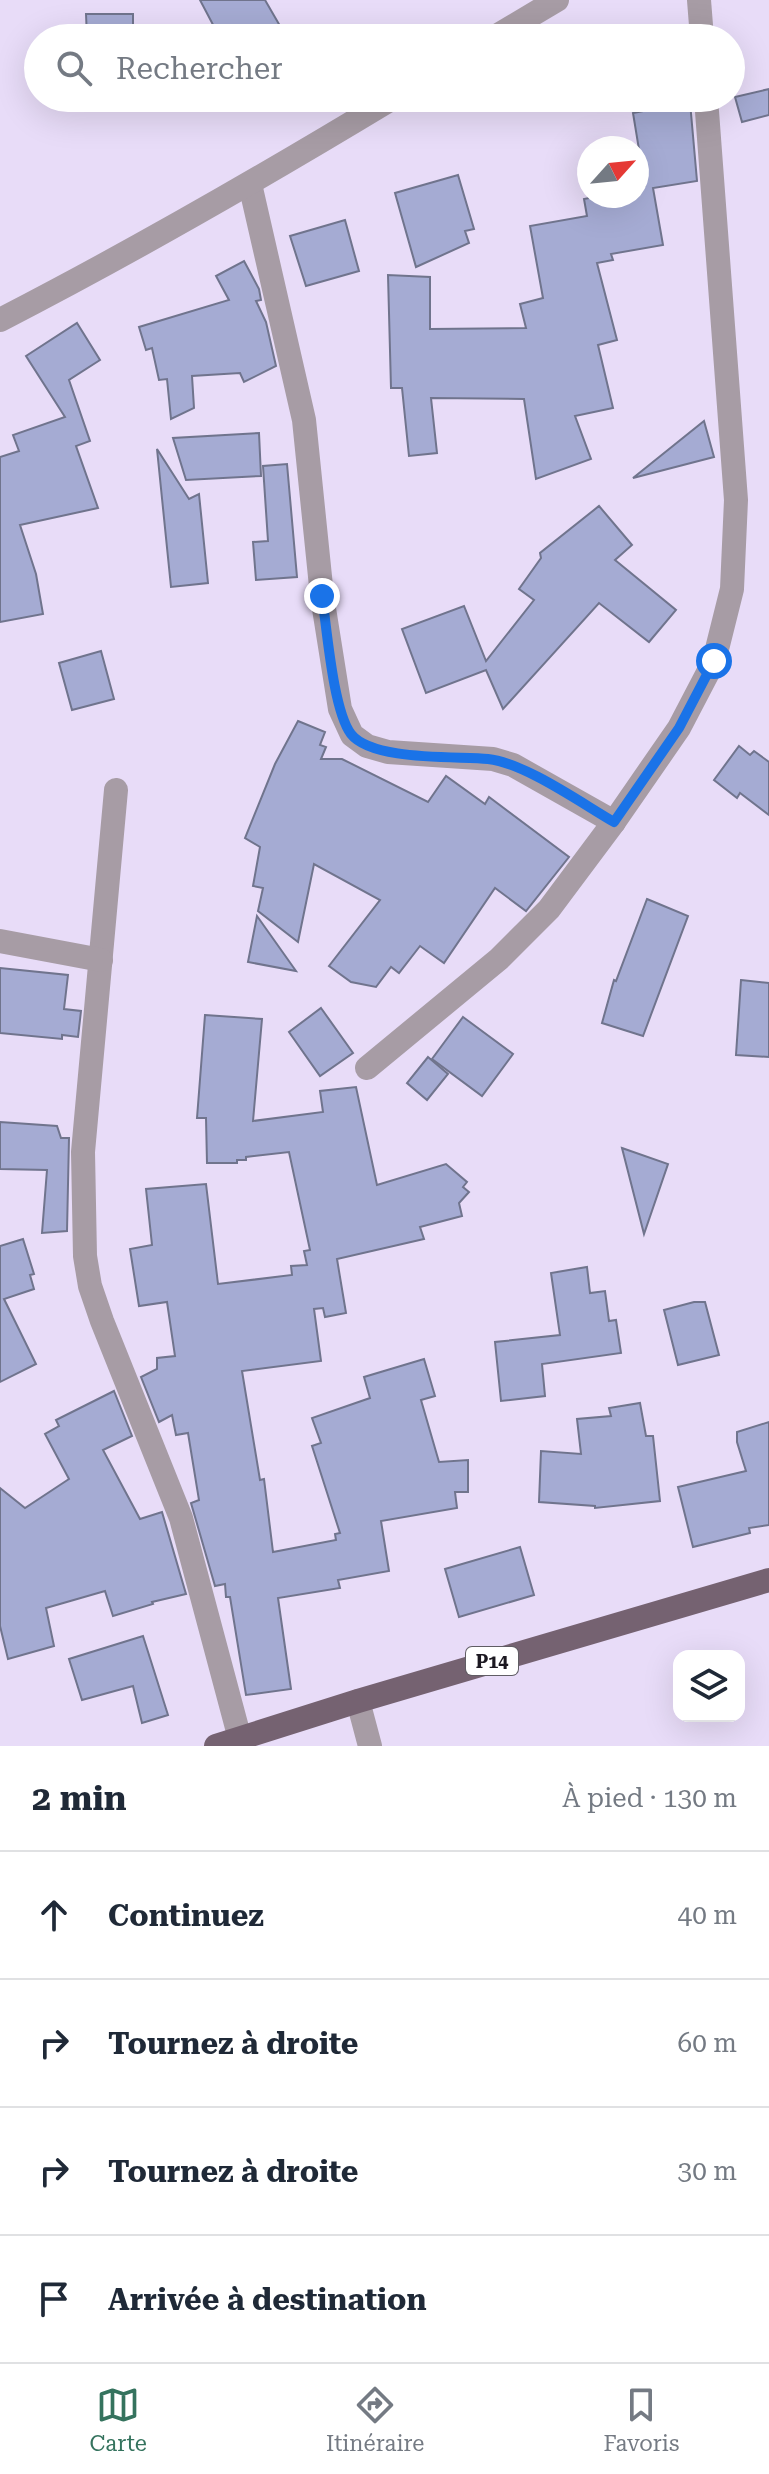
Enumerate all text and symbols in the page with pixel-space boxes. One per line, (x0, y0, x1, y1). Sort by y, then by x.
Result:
search box (24, 24, 745, 112)
icon: search (52, 46, 96, 90)
text: Rechercher (116, 51, 283, 86)
north arrow (577, 136, 649, 208)
route end (304, 578, 340, 614)
route start (696, 643, 732, 679)
road number: P14 (466, 1647, 518, 1675)
map controls (673, 1650, 745, 1722)
button: layers (673, 1650, 745, 1722)
text: 2 min (32, 1778, 127, 1818)
text: À pied · 130 m (562, 1783, 737, 1813)
icon: ahead (32, 1893, 76, 1937)
text: Continuez (108, 1898, 264, 1933)
text: 40 m (678, 1900, 737, 1930)
icon: right (32, 2021, 76, 2065)
text: Tournez à droite (108, 2026, 358, 2061)
text: 60 m (678, 2028, 737, 2058)
icon: right (32, 2149, 76, 2193)
text: Tournez à droite (108, 2154, 358, 2189)
text: 30 m (678, 2156, 737, 2186)
icon: arrive (32, 2277, 76, 2321)
text: Arrivée à destination (108, 2282, 427, 2317)
tab: Carte (90, 2383, 147, 2456)
tab: Itinéraire (326, 2383, 424, 2456)
tab: Favoris (603, 2383, 679, 2456)

